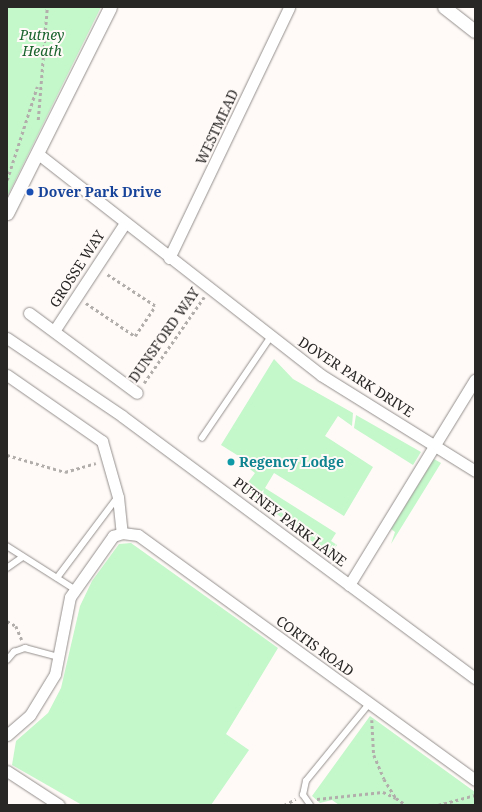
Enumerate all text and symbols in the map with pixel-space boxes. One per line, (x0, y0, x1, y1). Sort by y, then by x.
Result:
park label: Putney Heath (20, 27, 64, 60)
street label: WESTMEAD (192, 87, 242, 167)
place label: Dover Park Drive (38, 184, 161, 200)
marker: Dover Park Drive (25, 187, 35, 197)
street label: GROSSE WAY (46, 227, 108, 311)
street label: DUNSFORD WAY (125, 285, 203, 385)
street label: DOVER PARK DRIVE (295, 333, 417, 421)
place label: Regency Lodge (239, 454, 344, 470)
marker: Regency Lodge (226, 457, 236, 467)
street label: PUTNEY PARK LANE (230, 474, 350, 570)
street label: CORTIS ROAD (273, 612, 357, 680)

